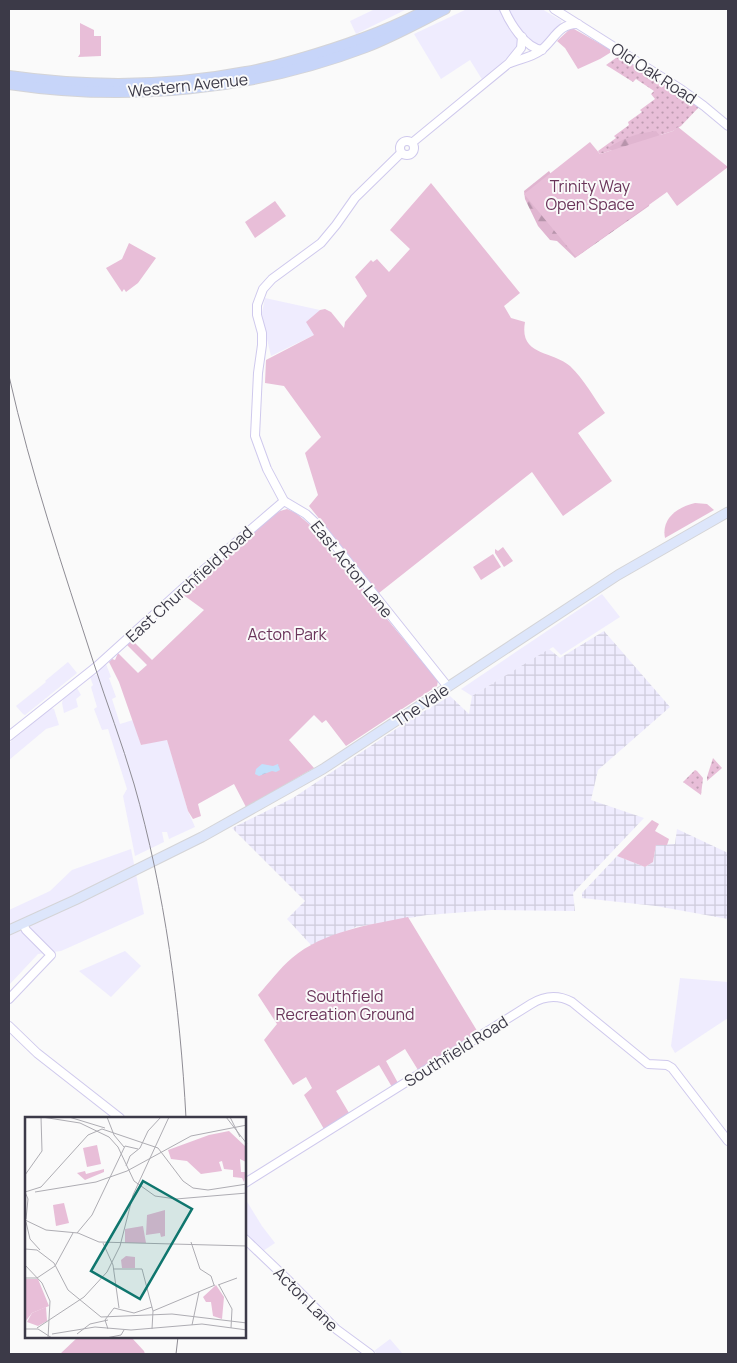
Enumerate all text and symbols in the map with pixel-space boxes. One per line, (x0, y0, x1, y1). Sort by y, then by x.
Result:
street label: Old Oak Road (607, 37, 701, 109)
street label: Western Avenue (127, 68, 249, 102)
park label: Trinity Way Open Space (545, 175, 635, 215)
street label: East Acton Lane (306, 516, 398, 622)
street label: East Churchfield Road (121, 521, 257, 647)
park label: Acton Park (247, 623, 328, 645)
street label: The Vale (389, 678, 453, 732)
park label: Southfield Recreation Ground (275, 985, 415, 1025)
street label: Southfield Road (400, 1010, 512, 1092)
inset map (25, 1117, 246, 1338)
street label: Acton Lane (269, 1262, 343, 1336)

